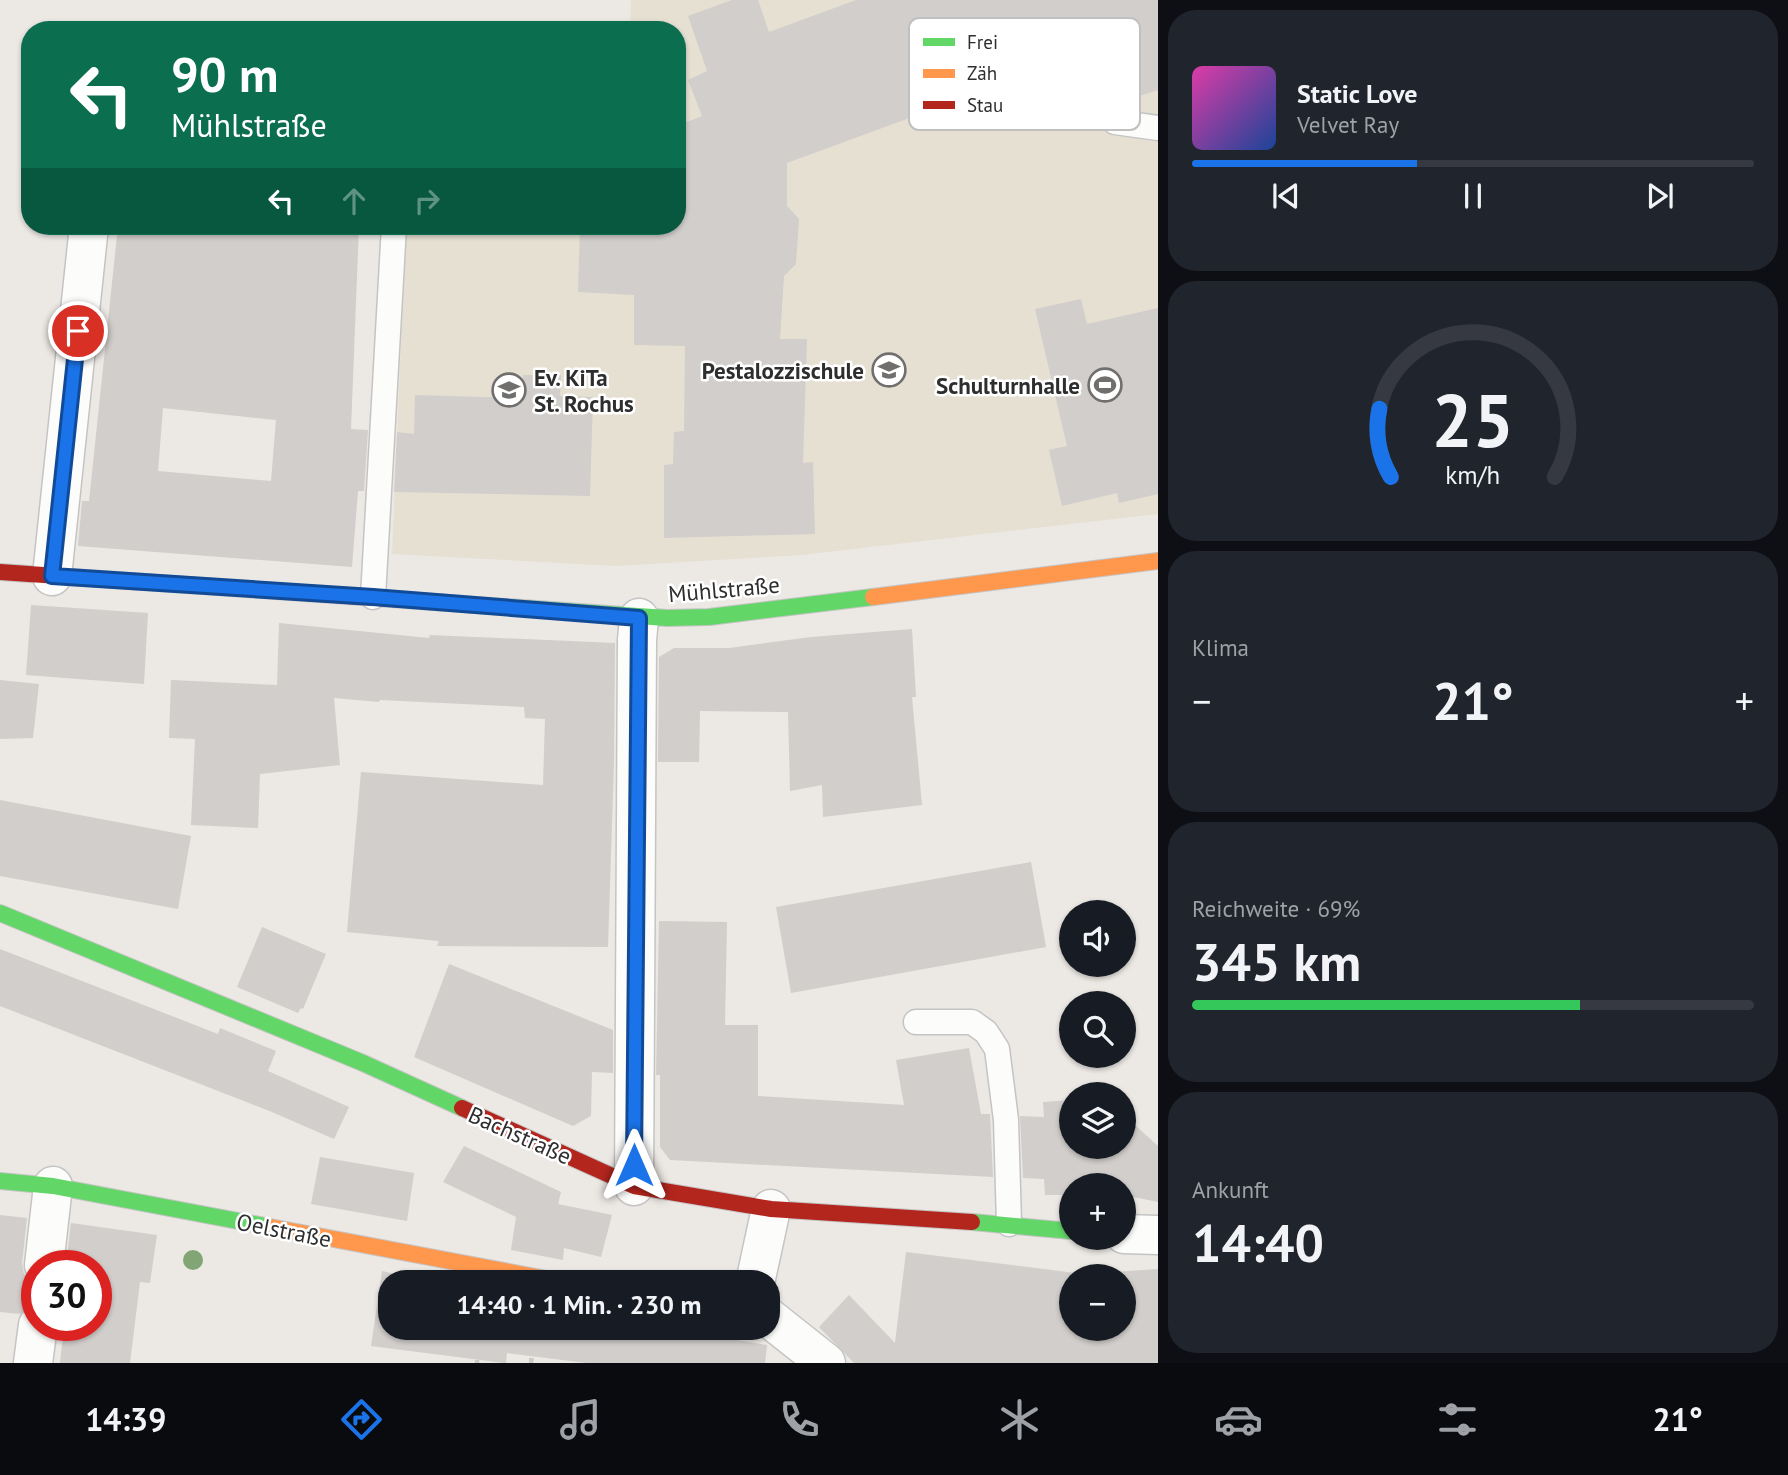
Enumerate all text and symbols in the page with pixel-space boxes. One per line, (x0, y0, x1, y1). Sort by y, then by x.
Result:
legend (909, 18, 1140, 130)
text: Frei (967, 30, 998, 54)
text: 90 m (171, 42, 278, 106)
icon: left (56, 49, 147, 140)
text: Zäh (967, 61, 997, 85)
text: Static Love (1297, 77, 1418, 110)
text: Stau (967, 93, 1003, 117)
text: Mühlstraße (171, 104, 327, 146)
text: Velvet Ray (1297, 110, 1399, 139)
icon: previous (1267, 177, 1305, 215)
icon: pause (1454, 177, 1492, 215)
icon: next (1641, 177, 1679, 215)
icon: left (262, 182, 300, 220)
icon: ahead (335, 182, 373, 220)
icon: right (408, 182, 446, 220)
pin (48, 301, 108, 361)
icon: arrive (59, 312, 97, 350)
school or university icon: Pestalozzischule (870, 351, 908, 389)
place label: Pestalozzischule (702, 356, 864, 385)
place label: Ev. KiTa St. Rochus (534, 363, 634, 418)
sports icon: Schulturnhalle (1086, 366, 1124, 404)
school or university icon: Ev. KiTa St. Rochus (490, 371, 528, 409)
place label: Schulturnhalle (936, 371, 1080, 400)
text: 25 (1432, 373, 1514, 467)
text: km/h (1446, 459, 1500, 491)
street label: Mühlstraße (667, 570, 781, 608)
text: Klima (1192, 633, 1249, 662)
text: 21° (1432, 667, 1514, 734)
text: − (1192, 676, 1211, 725)
text: + (1735, 676, 1754, 725)
text: Reichweite · 69% (1192, 894, 1360, 923)
map controls (1059, 900, 1136, 1341)
button: sound (1059, 900, 1136, 977)
text: 345 km (1192, 928, 1361, 995)
button: search (1059, 991, 1136, 1068)
button: layers (1059, 1082, 1136, 1159)
street label: Bachstraße (464, 1099, 576, 1171)
position arrow (597, 1128, 671, 1202)
button: + (1059, 1173, 1136, 1250)
text: Ankunft (1192, 1175, 1269, 1204)
street label: Oelstraße (234, 1207, 334, 1253)
text: 14:40 (1192, 1209, 1324, 1276)
speed limit sign: 30 (21, 1250, 112, 1341)
button: − (1059, 1264, 1136, 1341)
text: 14:40 · 1 Min. · 230 m (456, 1288, 702, 1321)
icon: directions (337, 1395, 386, 1444)
icon: music (556, 1395, 605, 1444)
icon: phone (775, 1395, 824, 1444)
icon: climate (995, 1395, 1044, 1444)
icon: car (1214, 1395, 1263, 1444)
icon: filters (1433, 1395, 1482, 1444)
text: 14:39 (85, 1398, 166, 1440)
text: 21° (1653, 1398, 1703, 1440)

